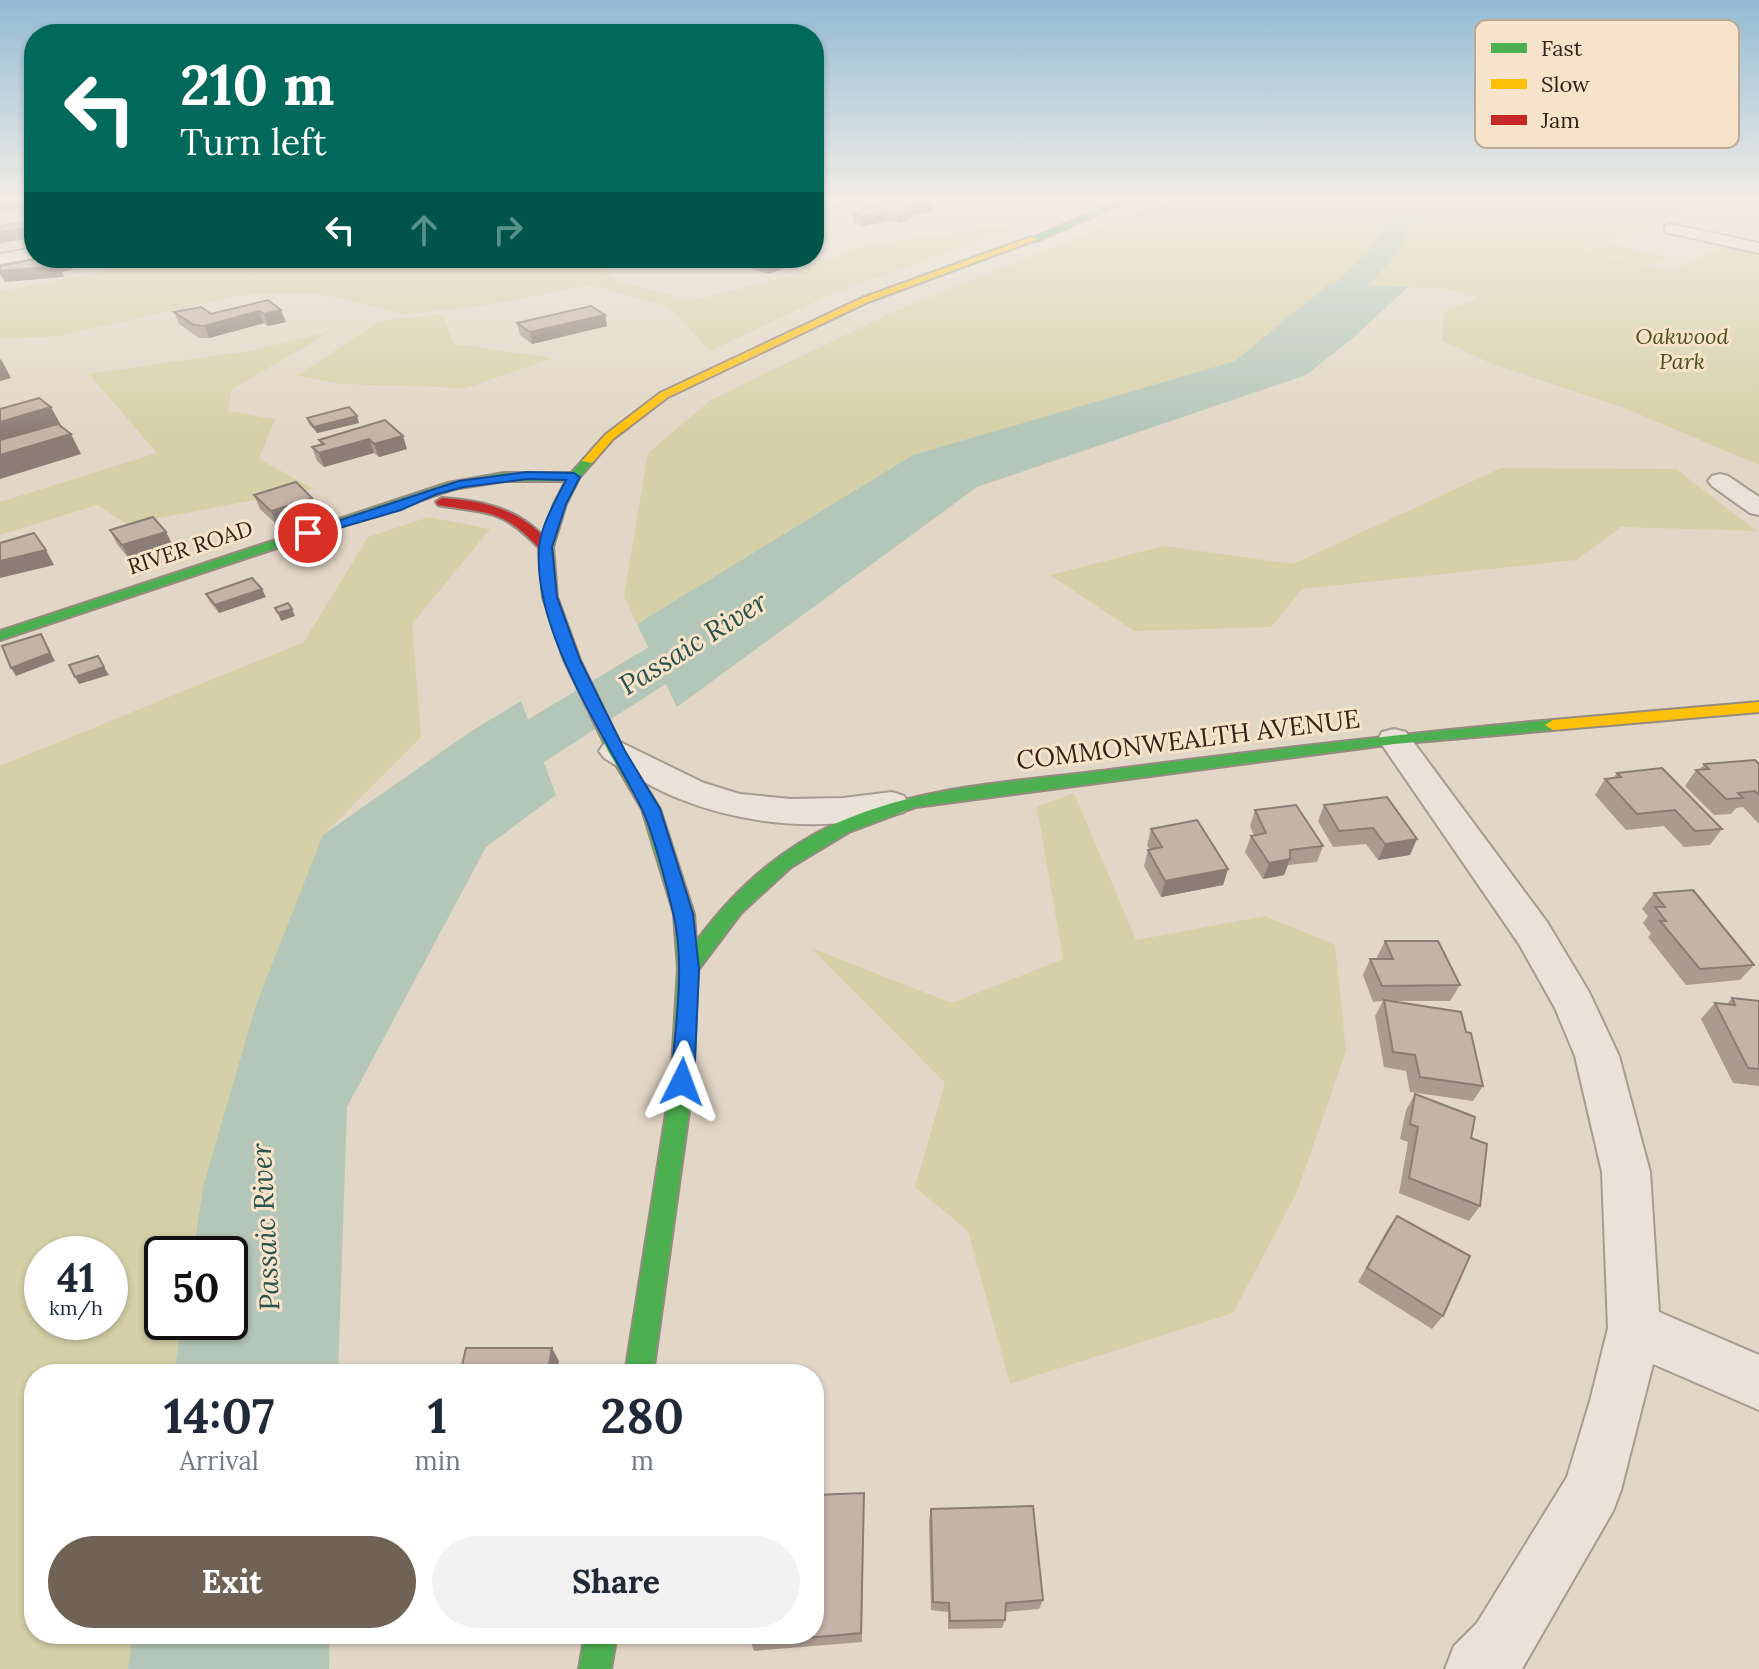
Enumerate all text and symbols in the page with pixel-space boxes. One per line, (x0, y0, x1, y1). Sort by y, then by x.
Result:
legend (1475, 20, 1739, 148)
text: Fast (1541, 34, 1583, 62)
text: 210 m (180, 49, 334, 120)
icon: left (48, 56, 152, 160)
text: Slow (1541, 70, 1590, 98)
text: Jam (1540, 106, 1580, 134)
text: Turn left (180, 119, 327, 165)
icon: left (318, 208, 362, 252)
icon: ahead (402, 208, 446, 252)
icon: right (486, 208, 530, 252)
park label: Oakwood Park (1635, 322, 1730, 375)
pin (274, 499, 342, 567)
icon: arrive (286, 511, 330, 555)
street label: RIVER ROAD (124, 514, 256, 580)
water label: Passaic River (612, 583, 774, 703)
street label: COMMONWEALTH AVENUE (1014, 702, 1362, 776)
position arrow (640, 1040, 724, 1124)
water label: Passaic River (243, 1142, 287, 1312)
speed limit sign: 50 (144, 1236, 248, 1340)
text: 41 (57, 1252, 95, 1303)
text: km/h (49, 1295, 103, 1320)
text: 14:07 (164, 1385, 275, 1446)
text: 1 (428, 1385, 447, 1446)
text: 280 (601, 1385, 684, 1446)
text: Arrival (179, 1444, 259, 1477)
text: min (414, 1444, 461, 1477)
text: m (631, 1444, 654, 1477)
button: Exit (48, 1536, 416, 1628)
button: Share (432, 1536, 800, 1628)

